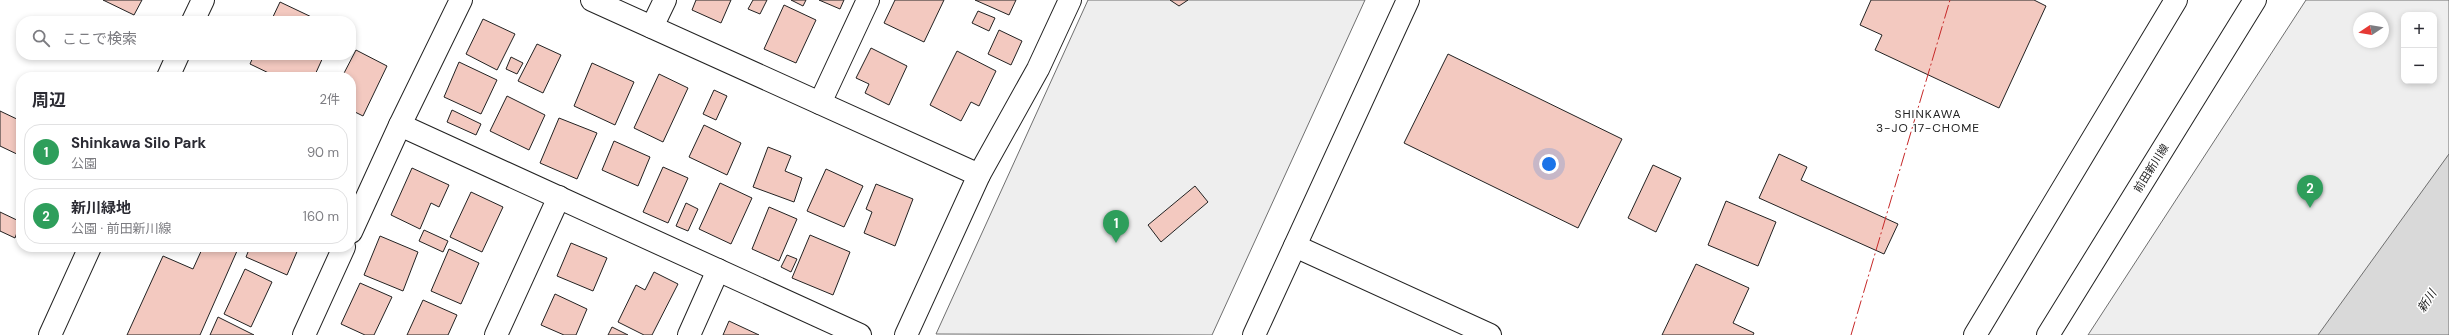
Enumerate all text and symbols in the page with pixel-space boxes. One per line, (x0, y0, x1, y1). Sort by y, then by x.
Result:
north arrow (2353, 12, 2389, 48)
map controls (2401, 12, 2437, 84)
button: + (2401, 12, 2437, 48)
search box (16, 16, 356, 60)
icon: search (30, 27, 52, 49)
text: ここで検索 (62, 29, 137, 49)
button: − (2401, 48, 2437, 84)
text: 周辺 (32, 89, 66, 111)
text: 2件 (320, 91, 340, 108)
district label: SHINKAWA 3-JO 17-CHOME (1876, 106, 1980, 136)
text: Shinkawa Silo Park (71, 133, 206, 153)
street label: 前田新川線 (2130, 141, 2172, 195)
text: 1 (44, 144, 48, 161)
text: 90 m (307, 144, 339, 161)
your location (1539, 154, 1559, 174)
text: 公園 (71, 155, 97, 172)
pin: 2 (2297, 175, 2323, 208)
text: 新川緑地 (71, 198, 131, 218)
text: 2 (42, 208, 50, 225)
text: 160 m (303, 208, 339, 225)
pin: 1 (1103, 210, 1129, 243)
text: 公園 · 前田新川線 (71, 220, 172, 237)
water label: 新川 (2414, 285, 2441, 315)

